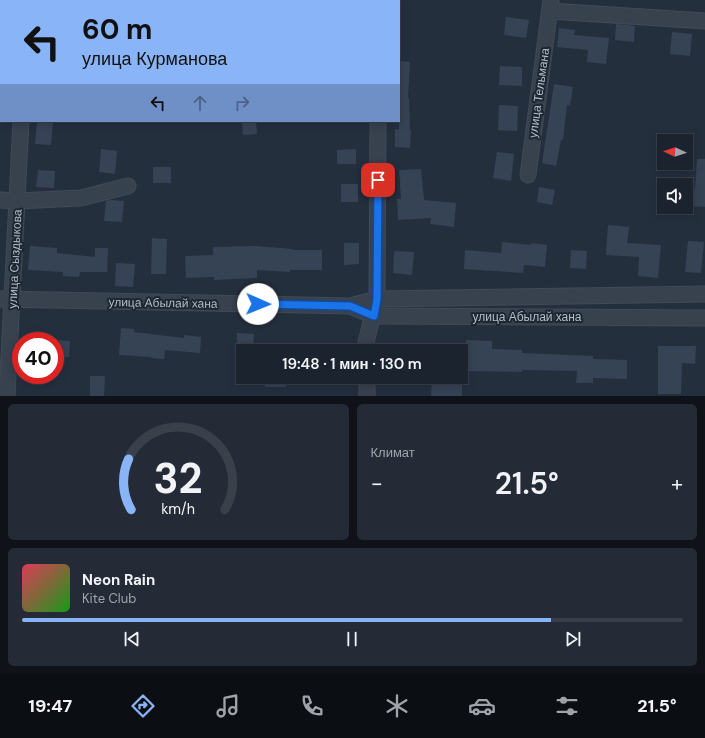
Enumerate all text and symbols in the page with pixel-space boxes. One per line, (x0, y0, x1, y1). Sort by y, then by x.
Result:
text: 60 m (82, 11, 152, 48)
icon: left (16, 16, 68, 68)
text: улица Курманова (82, 47, 227, 71)
street label: улица Тельмана (525, 47, 553, 139)
icon: left (147, 92, 169, 114)
icon: ahead (189, 92, 211, 114)
icon: right (231, 92, 253, 114)
north arrow (657, 134, 693, 170)
map controls (657, 134, 693, 214)
pin (361, 163, 395, 197)
icon: arrive (367, 169, 389, 191)
button: sound (657, 178, 693, 214)
street label: улица Сыздыкова (4, 209, 26, 309)
position arrow (237, 283, 279, 325)
street label: улица Абылай хана (108, 294, 218, 312)
street label: улица Абылай хана (472, 309, 582, 325)
speed limit sign: 40 (12, 332, 64, 384)
text: 19:48 · 1 мин · 130 m (282, 354, 422, 374)
text: Климат (371, 444, 415, 461)
text: 32 (154, 452, 203, 506)
text: 21.5° (495, 464, 559, 503)
text: − (371, 469, 383, 498)
text: + (671, 469, 683, 498)
text: km/h (161, 500, 195, 518)
text: Neon Rain (82, 570, 155, 590)
text: Kite Club (82, 590, 136, 607)
icon: previous (121, 628, 143, 650)
icon: pause (341, 628, 363, 650)
icon: next (562, 628, 584, 650)
icon: directions (129, 692, 157, 720)
icon: music (214, 692, 242, 720)
icon: phone (298, 692, 326, 720)
icon: climate (383, 692, 411, 720)
icon: car (468, 692, 496, 720)
icon: filters (553, 692, 581, 720)
text: 19:47 (28, 694, 72, 718)
text: 21.5° (637, 694, 677, 718)

